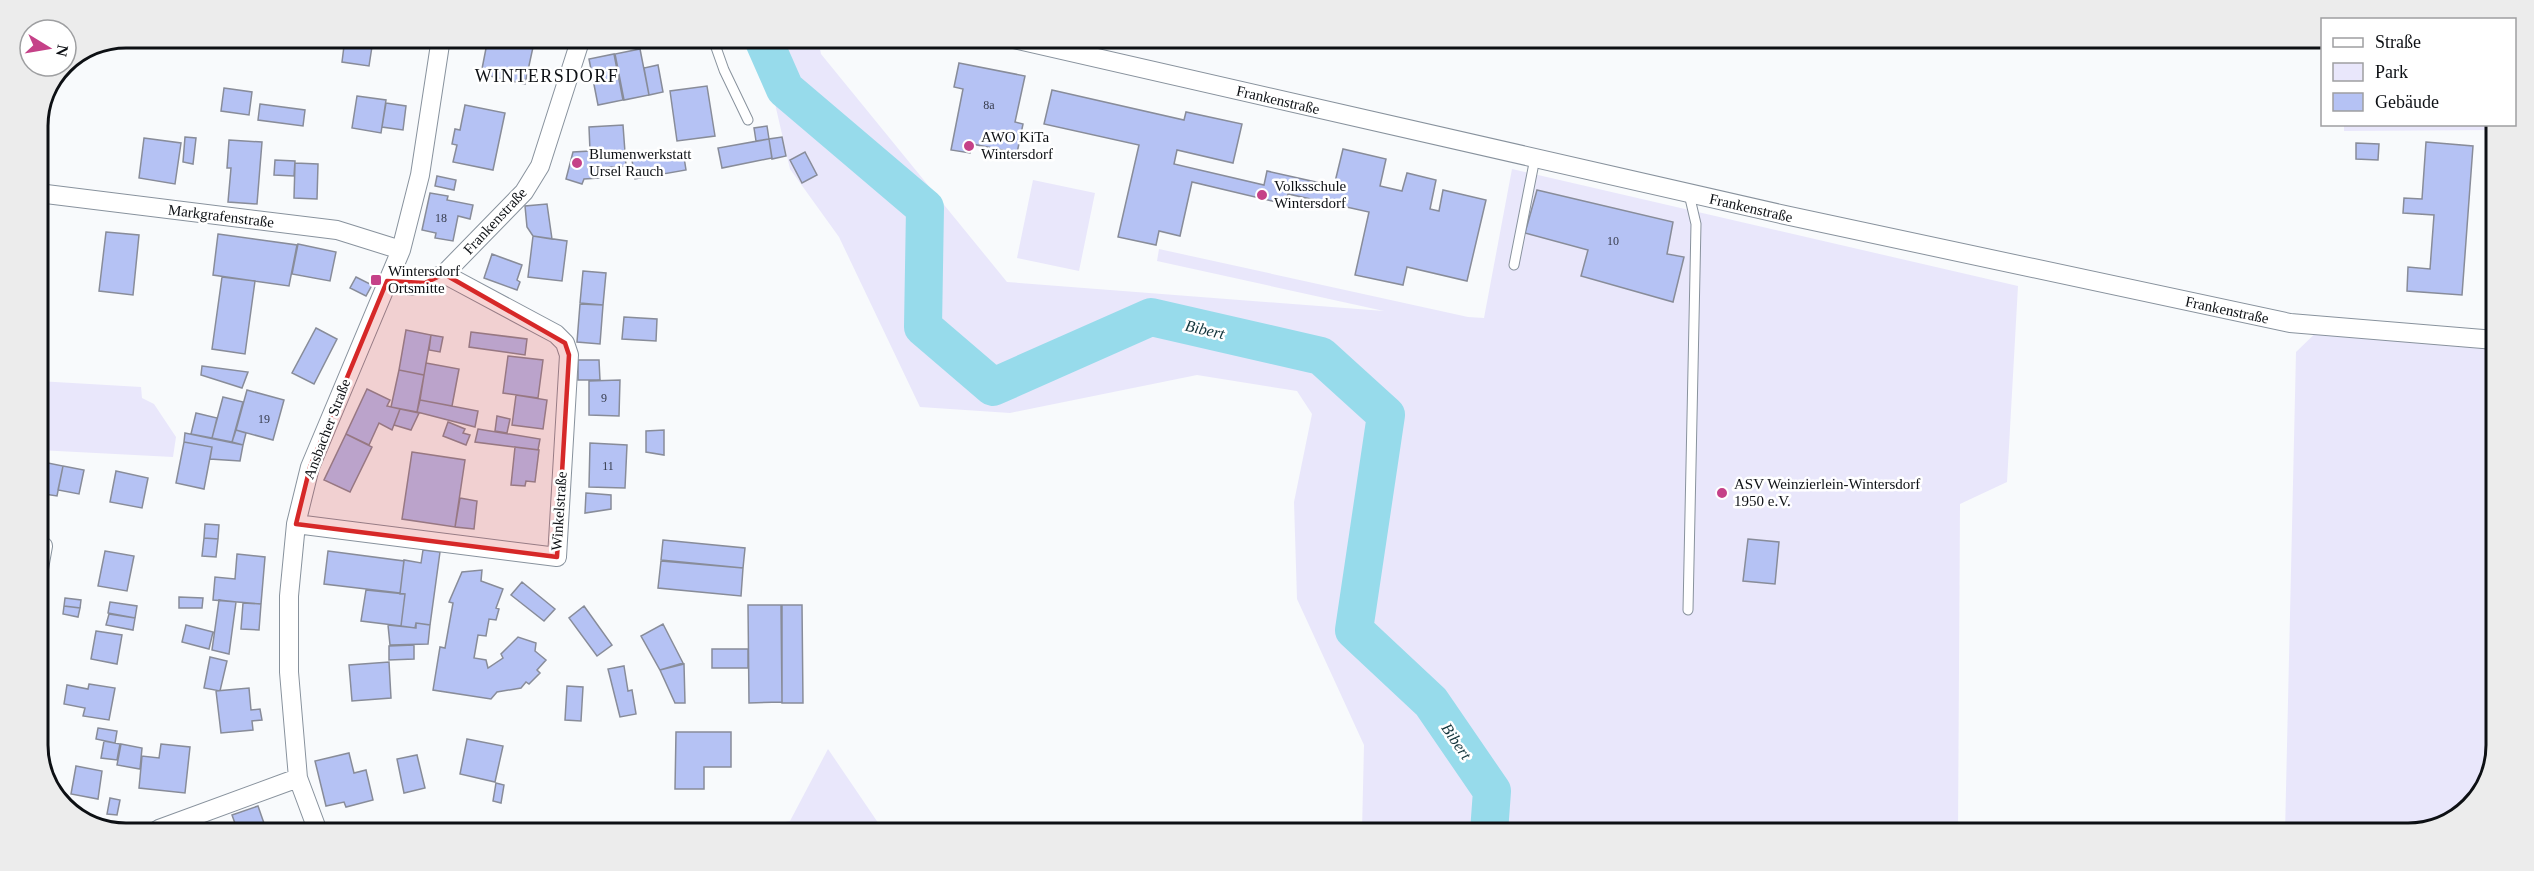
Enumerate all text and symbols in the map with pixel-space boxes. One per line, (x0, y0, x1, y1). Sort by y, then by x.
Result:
north arrow (18, 18, 78, 78)
legend (2321, 18, 2516, 126)
text: Straße (2375, 32, 2421, 52)
text: N (53, 43, 72, 58)
text: Park (2375, 62, 2408, 82)
district label: WINTERSDORF (475, 66, 619, 86)
street label: Frankenstraße (1235, 83, 1322, 117)
text: Gebäude (2375, 92, 2439, 112)
house number: 8a (983, 98, 995, 112)
place label: AWO KiTa Wintersdorf (981, 129, 1053, 162)
marker: AWO KiTa Wintersdorf (962, 139, 976, 153)
place label: Blumenwerkstatt Ursel Rauch (589, 146, 692, 179)
marker: Blumenwerkstatt Ursel Rauch (570, 156, 584, 170)
place label: Volksschule Wintersdorf (1274, 178, 1347, 211)
street label: Frankenstraße (460, 184, 530, 258)
marker: Volksschule Wintersdorf (1255, 188, 1269, 202)
street label: Frankenstraße (1708, 191, 1795, 225)
street label: Markgrafenstraße (167, 202, 275, 230)
house number: 18 (435, 211, 447, 225)
house number: 10 (1607, 234, 1619, 248)
place label: Wintersdorf Ortsmitte (388, 263, 460, 296)
marker: Wintersdorf Ortsmitte (369, 273, 383, 287)
street label: Frankenstraße (2184, 293, 2271, 327)
water label: Bibert (1183, 317, 1227, 342)
street label: Ansbacher Straße (300, 376, 354, 481)
house number: 9 (601, 391, 607, 405)
house number: 19 (258, 412, 270, 426)
house number: 11 (602, 459, 614, 473)
street label: Winkelstraße (548, 471, 570, 551)
place label: ASV Weinzierlein-Wintersdorf 1950 e.V. (1734, 476, 1920, 509)
marker: ASV Weinzierlein-Wintersdorf 1950 e.V. (1715, 486, 1729, 500)
water label: Bibert (1438, 720, 1475, 763)

